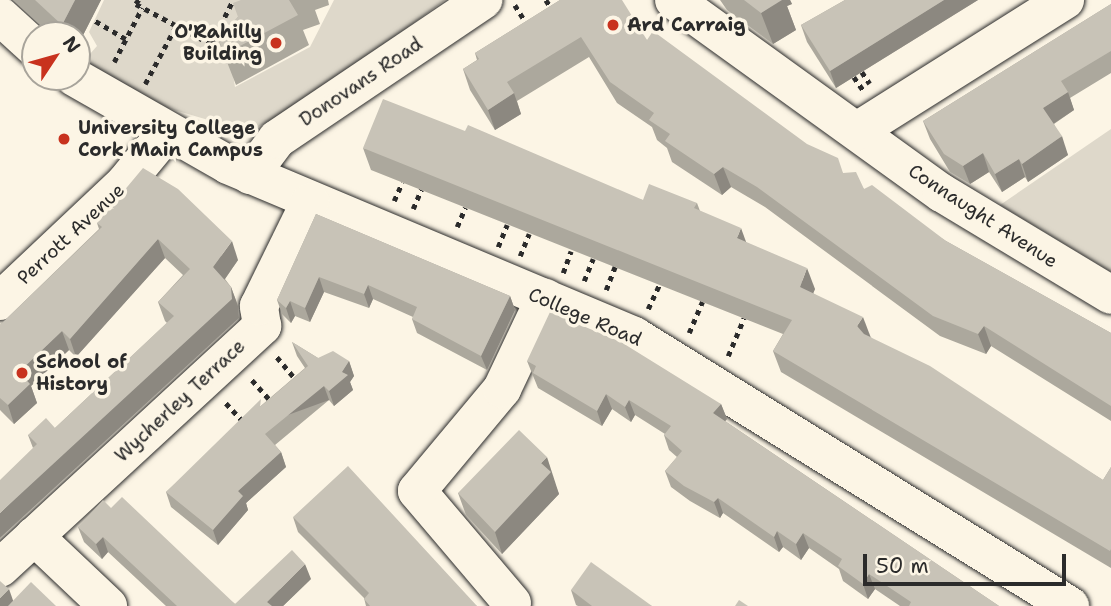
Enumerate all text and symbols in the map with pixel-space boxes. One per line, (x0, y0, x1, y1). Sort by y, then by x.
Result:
place label: Ard Carraig (627, 14, 746, 36)
marker: Ard Carraig (605, 17, 621, 33)
north arrow (21, 21, 91, 91)
place label: O'Rahilly Building (174, 21, 262, 65)
text: N (57, 31, 86, 58)
street label: Donovans Road (295, 32, 427, 132)
marker: O'Rahilly Building (268, 35, 284, 51)
place label: University College Cork Main Campus (78, 117, 263, 161)
marker: University College Cork Main Campus (56, 131, 72, 147)
street label: Connaught Avenue (904, 159, 1062, 273)
street label: Perrott Avenue (13, 179, 129, 289)
street label: College Road (525, 283, 645, 351)
street label: Wycherley Terrace (110, 335, 250, 467)
place label: School of History (36, 351, 127, 395)
marker: School of History (14, 365, 30, 381)
scale bar (866, 540, 1069, 584)
text: 50 m (876, 552, 929, 580)

